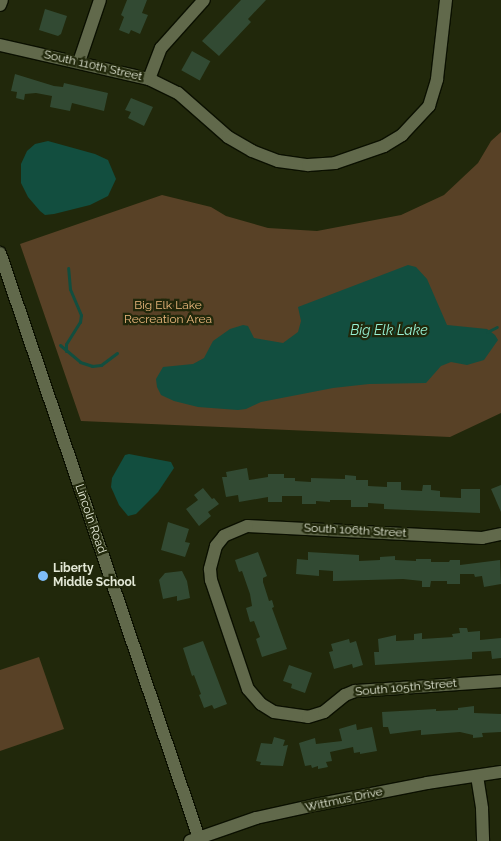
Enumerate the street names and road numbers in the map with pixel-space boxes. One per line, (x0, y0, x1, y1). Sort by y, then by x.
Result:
street label: South 110th Street (42, 48, 144, 84)
street label: Lincoln Road (71, 482, 109, 556)
street label: South 106th Street (303, 521, 407, 541)
street label: South 105th Street (355, 676, 457, 700)
street label: Wittmus Drive (304, 785, 384, 815)

